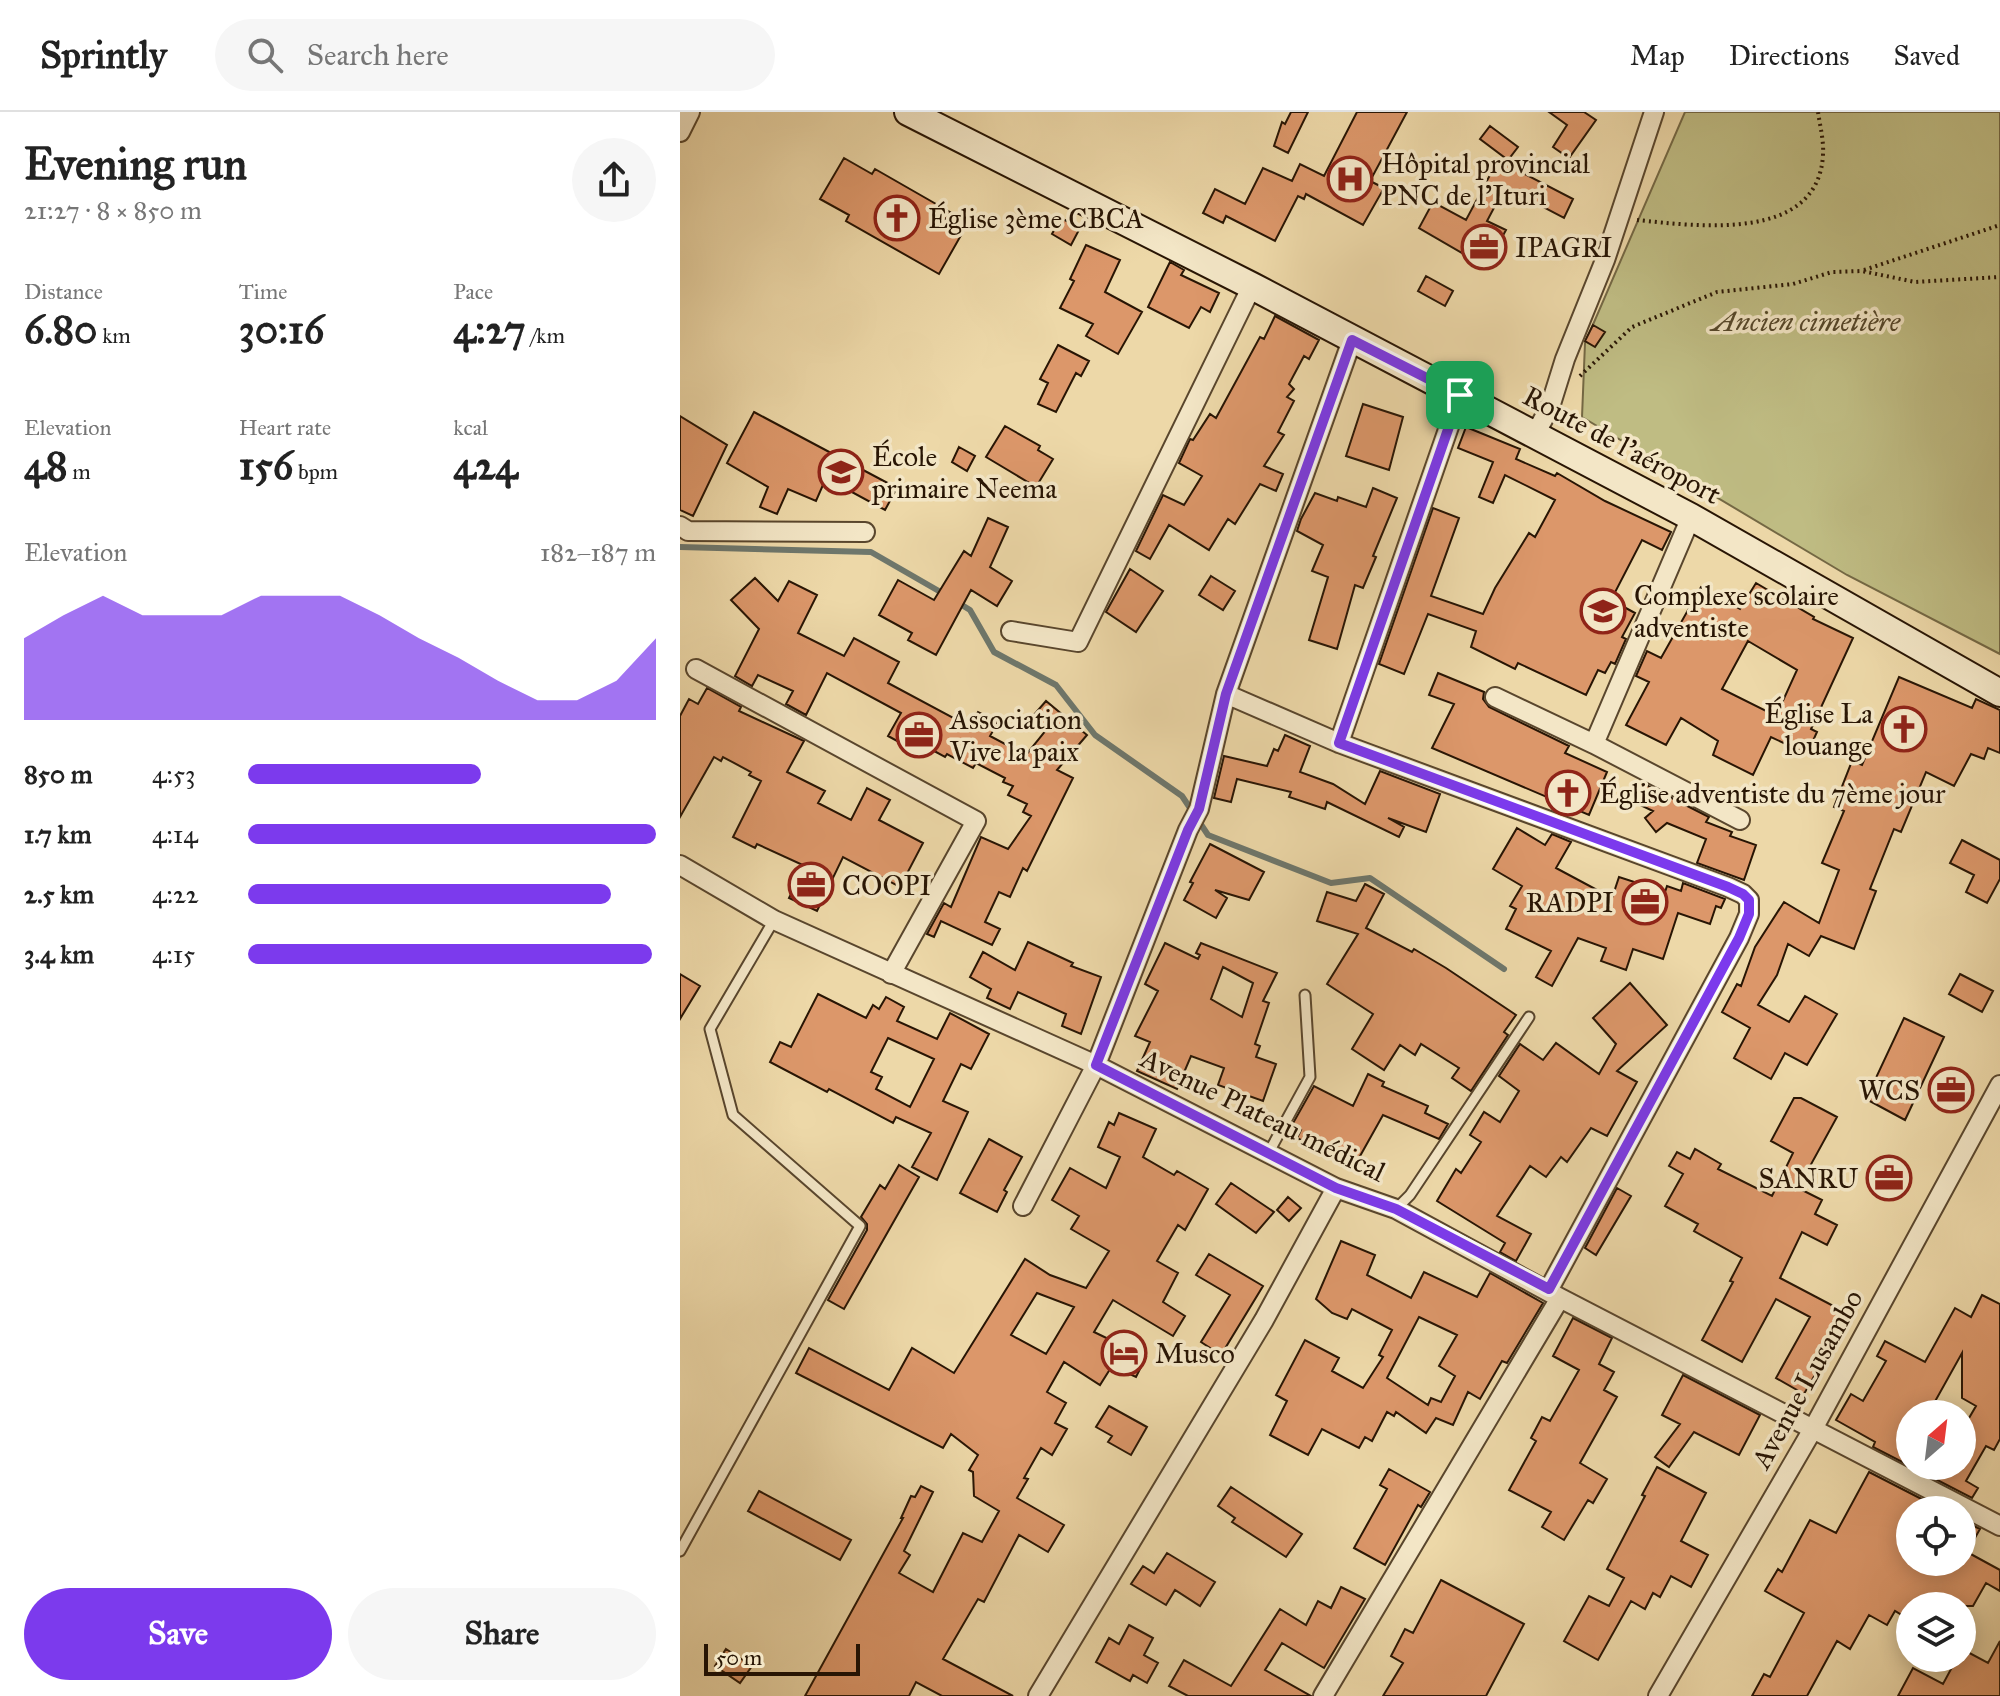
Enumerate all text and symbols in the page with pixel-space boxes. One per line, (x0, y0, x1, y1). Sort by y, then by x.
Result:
search box (215, 19, 775, 91)
text: Sprintly (40, 32, 167, 78)
icon: search (243, 33, 287, 77)
text: Search here (307, 37, 449, 73)
text: Map (1630, 38, 1685, 73)
text: Directions (1729, 38, 1850, 73)
text: Saved (1894, 38, 1960, 73)
text: Evening run (24, 137, 247, 191)
button: share (572, 138, 656, 222)
place label: Hôpital provincial PNC de l'Ituri (1381, 146, 1590, 213)
hospital icon: Hôpital provincial PNC de l'Ituri (1326, 155, 1374, 203)
text: 21:27 · 8 × 850 m (24, 194, 202, 226)
church icon: Église 3ème CBCA (873, 194, 921, 242)
place label: Église 3ème CBCA (928, 201, 1144, 236)
office icon: IPAGRI (1460, 223, 1508, 271)
place label: IPAGRI (1515, 230, 1613, 265)
text: Distance (24, 278, 103, 305)
text: Time (239, 278, 287, 305)
text: Pace (453, 278, 493, 305)
park label: Ancien cimetière (1709, 304, 1901, 339)
text: 6.80 (24, 305, 97, 354)
text: 30:16 (239, 305, 324, 354)
text: 4:27 (453, 305, 526, 354)
text: km (97, 322, 131, 349)
text: /km (526, 322, 565, 349)
pin (1426, 361, 1494, 429)
icon: arrive (1438, 373, 1482, 417)
street label: Route de l'aéroport (1517, 378, 1727, 512)
text: Elevation (24, 414, 111, 441)
text: Heart rate (239, 414, 331, 441)
text: kcal (453, 414, 488, 441)
place label: École primaire Neema (871, 439, 1057, 506)
text: 48 (24, 441, 68, 490)
text: 156 (239, 441, 293, 490)
text: 424 (453, 441, 518, 490)
school or university icon: École primaire Neema (817, 448, 865, 496)
text: m (68, 458, 91, 485)
text: bpm (293, 458, 338, 485)
text: Elevation (24, 536, 127, 568)
text: 182–187 m (540, 536, 656, 568)
place label: Complexe scolaire adventiste (1634, 578, 1839, 645)
school or university icon: Complexe scolaire adventiste (1579, 587, 1627, 635)
place label: Église La louange (1764, 696, 1873, 763)
place label: Association Vive la paix (949, 702, 1082, 769)
church icon: Église La louange (1880, 705, 1928, 753)
office icon: Association Vive la paix (895, 711, 943, 759)
text: 850 m (24, 758, 93, 790)
text: 4:53 (152, 758, 196, 790)
church icon: Église adventiste du 7ème jour (1544, 769, 1592, 817)
place label: Église adventiste du 7ème jour (1599, 776, 1946, 811)
text: 1.7 km (24, 818, 92, 850)
text: 4:14 (152, 818, 198, 850)
office icon: COOPI (787, 861, 835, 909)
place label: COOPI (842, 868, 932, 903)
text: 2.5 km (24, 878, 94, 910)
text: 4:22 (152, 878, 199, 910)
office icon: RADPI (1621, 878, 1669, 926)
place label: RADPI (1526, 885, 1614, 920)
text: 3.4 km (24, 938, 94, 970)
text: 4:15 (152, 938, 195, 970)
street label: Avenue Plateau médical (1134, 1040, 1391, 1190)
office icon: WCS (1927, 1066, 1975, 1114)
place label: WCS (1858, 1073, 1920, 1108)
office icon: SANRU (1865, 1154, 1913, 1202)
place label: SANRU (1758, 1161, 1859, 1196)
street label: Avenue Lusambo (1743, 1283, 1871, 1475)
hotel icon: Musco (1100, 1329, 1148, 1377)
place label: Musco (1155, 1336, 1235, 1371)
north arrow (1896, 1400, 1976, 1480)
map controls (1896, 1400, 1976, 1672)
button: locate (1896, 1496, 1976, 1576)
button: Save (24, 1588, 332, 1680)
button: Share (348, 1588, 656, 1680)
button: layers (1896, 1592, 1976, 1672)
scale bar (704, 1640, 860, 1676)
text: 50 m (716, 1644, 762, 1671)

